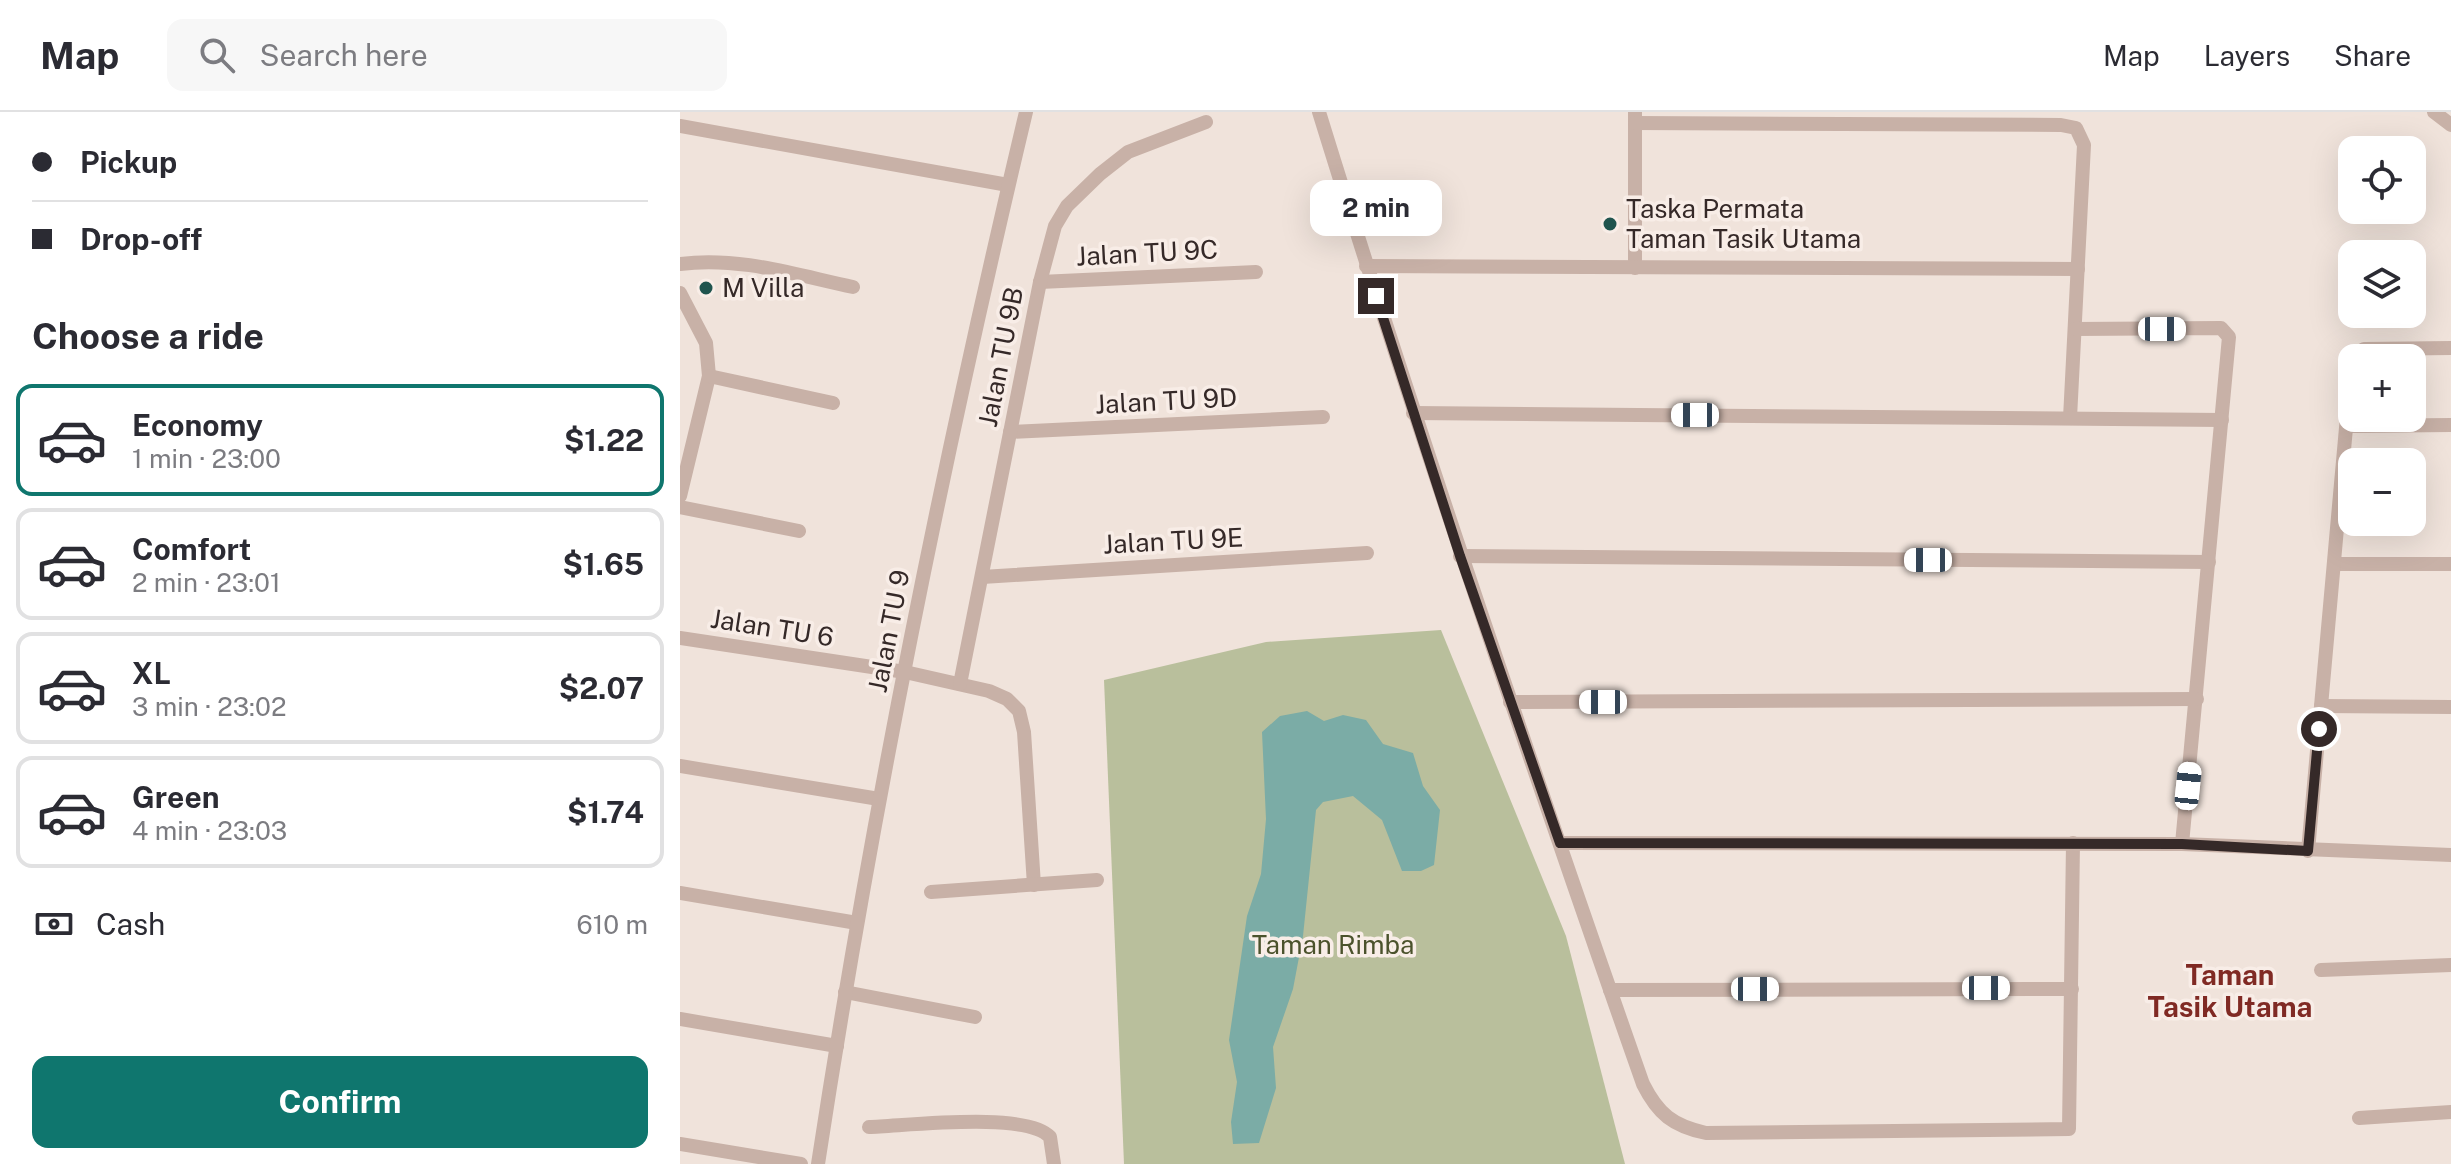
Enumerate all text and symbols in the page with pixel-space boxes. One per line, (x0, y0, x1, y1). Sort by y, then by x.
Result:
search box (167, 19, 727, 91)
text: Map (40, 33, 119, 78)
icon: search (195, 33, 239, 77)
text: Search here (259, 37, 428, 73)
text: Map (2103, 39, 2160, 72)
text: Layers (2204, 39, 2290, 72)
text: Share (2334, 39, 2411, 72)
map controls (2338, 136, 2426, 536)
button: locate (2338, 136, 2426, 224)
text: Pickup (80, 144, 177, 180)
callout: 2 min (1310, 180, 1442, 236)
text: 2 min (1342, 192, 1410, 223)
place label: Taska Permata Taman Tasik Utama (1626, 193, 1861, 254)
marker: Taska Permata Taman Tasik Utama (1601, 215, 1619, 233)
text: Drop-off (80, 221, 202, 257)
street label: Jalan TU 9C (1075, 233, 1219, 272)
button: layers (2338, 240, 2426, 328)
place label: M Villa (722, 272, 804, 303)
route end (1358, 278, 1394, 314)
marker: M Villa (697, 279, 715, 297)
street label: Jalan TU 9B (972, 284, 1029, 429)
text: Choose a ride (32, 315, 264, 357)
car (2138, 317, 2186, 341)
button: + (2338, 344, 2426, 432)
street label: Jalan TU 9D (1094, 381, 1238, 420)
car (1671, 403, 1719, 427)
icon: car (36, 404, 108, 476)
text: Economy (132, 407, 263, 443)
text: $1.22 (564, 422, 644, 458)
text: 1 min · 23:00 (132, 443, 281, 474)
button: − (2338, 448, 2426, 536)
street label: Jalan TU 9E (1102, 521, 1244, 560)
icon: car (36, 528, 108, 600)
text: Comfort (132, 531, 251, 567)
text: $1.65 (563, 546, 644, 582)
car (1904, 548, 1952, 572)
text: 2 min · 23:01 (132, 567, 281, 598)
street label: Jalan TU 9 (861, 567, 916, 695)
street label: Jalan TU 6 (708, 602, 836, 653)
icon: car (36, 652, 108, 724)
text: XL (132, 655, 171, 691)
text: $2.07 (559, 670, 644, 706)
car (1579, 690, 1627, 714)
text: 3 min · 23:02 (132, 691, 286, 722)
route start (2301, 711, 2337, 747)
car (2174, 761, 2202, 811)
icon: car (36, 776, 108, 848)
text: Green (132, 779, 219, 815)
text: $1.74 (567, 794, 644, 830)
text: 4 min · 23:03 (132, 815, 287, 846)
icon: cash (32, 902, 76, 946)
text: Cash (96, 906, 165, 942)
text: 610 m (577, 909, 648, 940)
park label: Taman Rimba (1252, 929, 1414, 960)
district label: Taman Tasik Utama (2148, 958, 2312, 1023)
car (1962, 976, 2010, 1000)
car (1731, 977, 1779, 1001)
button: Confirm (32, 1056, 648, 1148)

